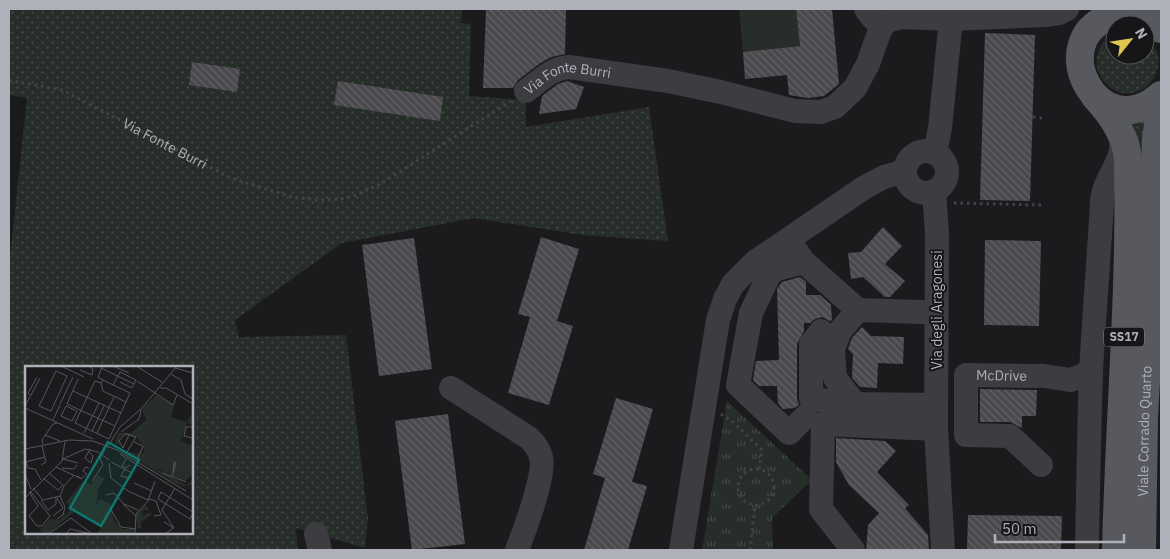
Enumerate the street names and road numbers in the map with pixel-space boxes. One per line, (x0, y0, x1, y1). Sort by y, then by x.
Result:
street label: Via Fonte Burri (520, 58, 612, 98)
street label: Via Fonte Burri (120, 114, 210, 173)
street label: Via degli Aragonesi (928, 250, 946, 370)
road number: SS17 (1104, 328, 1144, 347)
street label: Viale Corrado Quarto (1134, 365, 1156, 497)
street label: McDrive (976, 366, 1027, 385)

